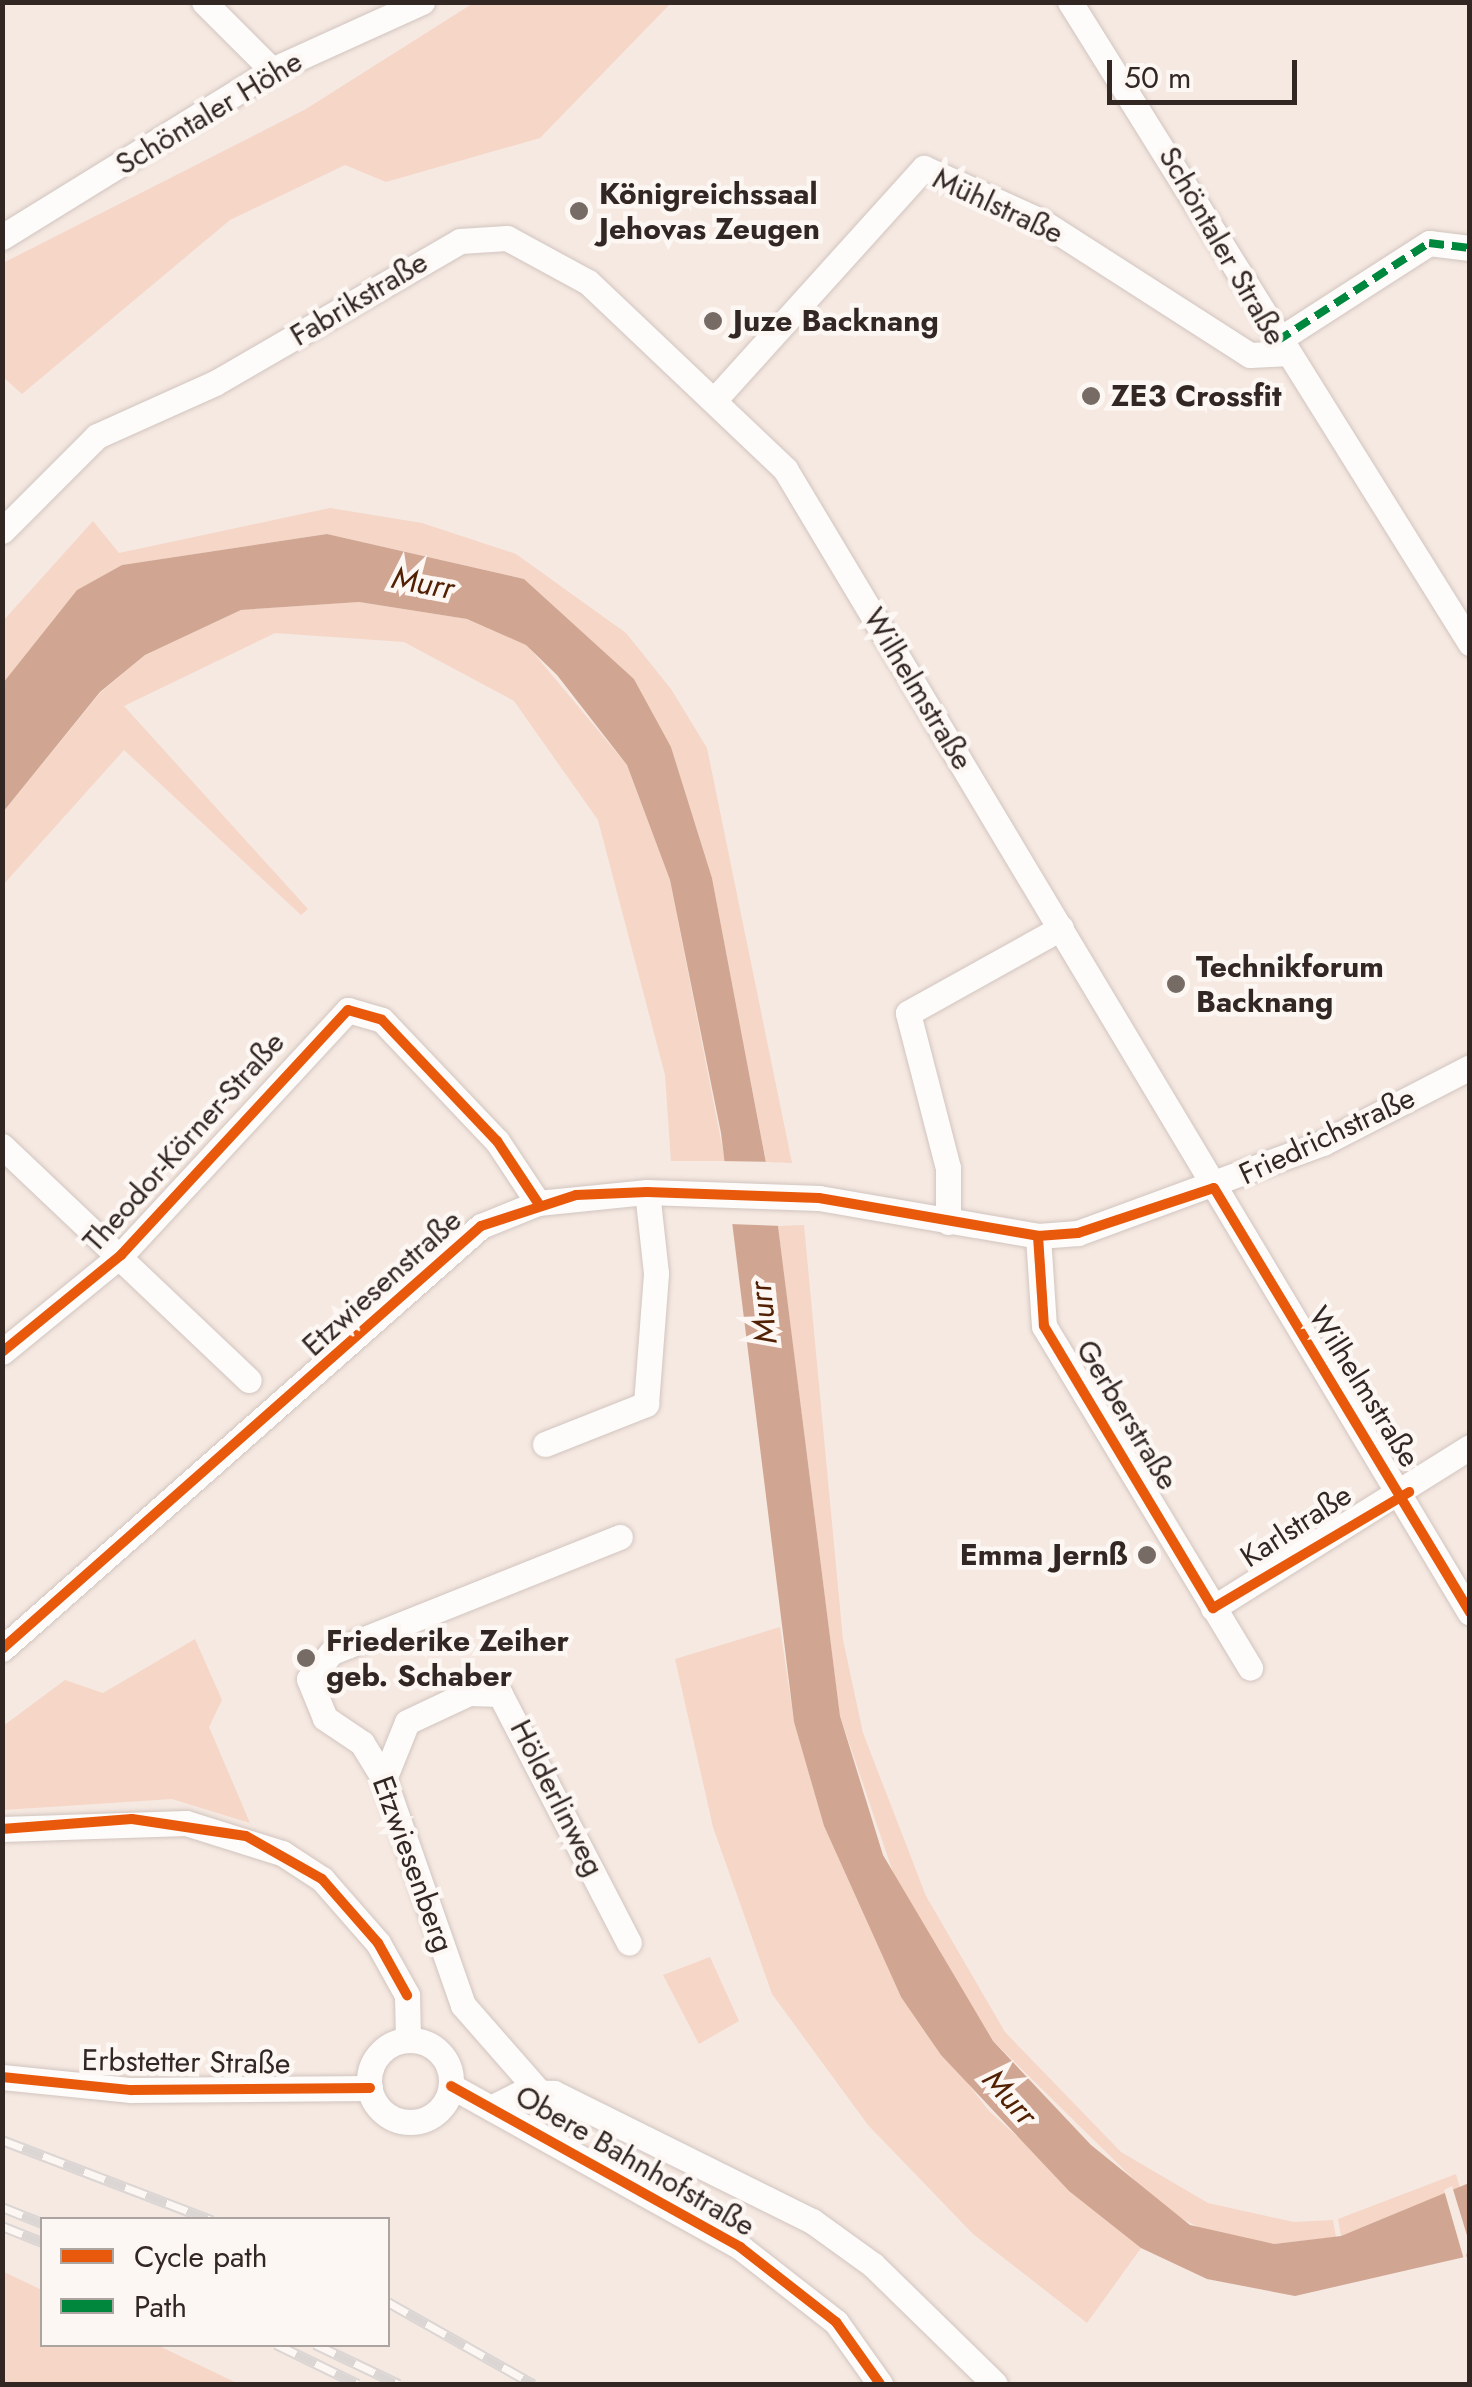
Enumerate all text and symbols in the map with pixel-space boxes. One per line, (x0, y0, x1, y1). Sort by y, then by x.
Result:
scale bar (1112, 40, 1302, 102)
street label: Schöntaler Höhe (109, 43, 309, 183)
text: 50 m (1124, 56, 1191, 99)
street label: Schöntaler Straße (1151, 141, 1293, 351)
street label: Mühlstraße (927, 160, 1069, 252)
place label: Königreichssaal Jehovas Zeugen (599, 176, 820, 246)
marker: Königreichssaal Jehovas Zeugen (568, 200, 590, 222)
street label: Fabrikstraße (284, 244, 434, 354)
place label: Juze Backnang (733, 303, 939, 339)
marker: Juze Backnang (702, 310, 724, 332)
place label: ZE3 Crossfit (1111, 378, 1281, 414)
marker: ZE3 Crossfit (1080, 385, 1102, 407)
water label: Murr (389, 558, 457, 608)
street label: Wilhelmstraße (856, 602, 980, 776)
place label: Technikforum Backnang (1196, 949, 1384, 1020)
marker: Technikforum Backnang (1165, 973, 1187, 995)
street label: Theodor-Körner-Straße (76, 1025, 292, 1259)
street label: Friedrichstraße (1233, 1080, 1421, 1192)
street label: Etzwiesenstraße (295, 1202, 469, 1364)
water label: Murr (741, 1280, 785, 1346)
street label: Wilhelmstraße (1300, 1300, 1428, 1474)
street label: Gerberstraße (1068, 1334, 1186, 1496)
street label: Karlstraße (1234, 1477, 1358, 1575)
place label: Emma Jernß (960, 1537, 1127, 1573)
marker: Emma Jernß (1136, 1544, 1158, 1566)
place label: Friederike Zeiher geb. Schaber (326, 1623, 569, 1694)
marker: Friederike Zeiher geb. Schaber (295, 1647, 317, 1669)
street label: Hölderlinweg (502, 1714, 612, 1882)
street label: Etzwiesenberg (365, 1771, 461, 1957)
street label: Erbstetter Straße (81, 2042, 291, 2082)
water label: Murr (975, 2061, 1045, 2133)
street label: Obere Bahnhofstraße (509, 2078, 761, 2244)
legend (40, 2217, 390, 2347)
text: Cycle path (134, 2235, 267, 2278)
text: Path (134, 2285, 187, 2328)

